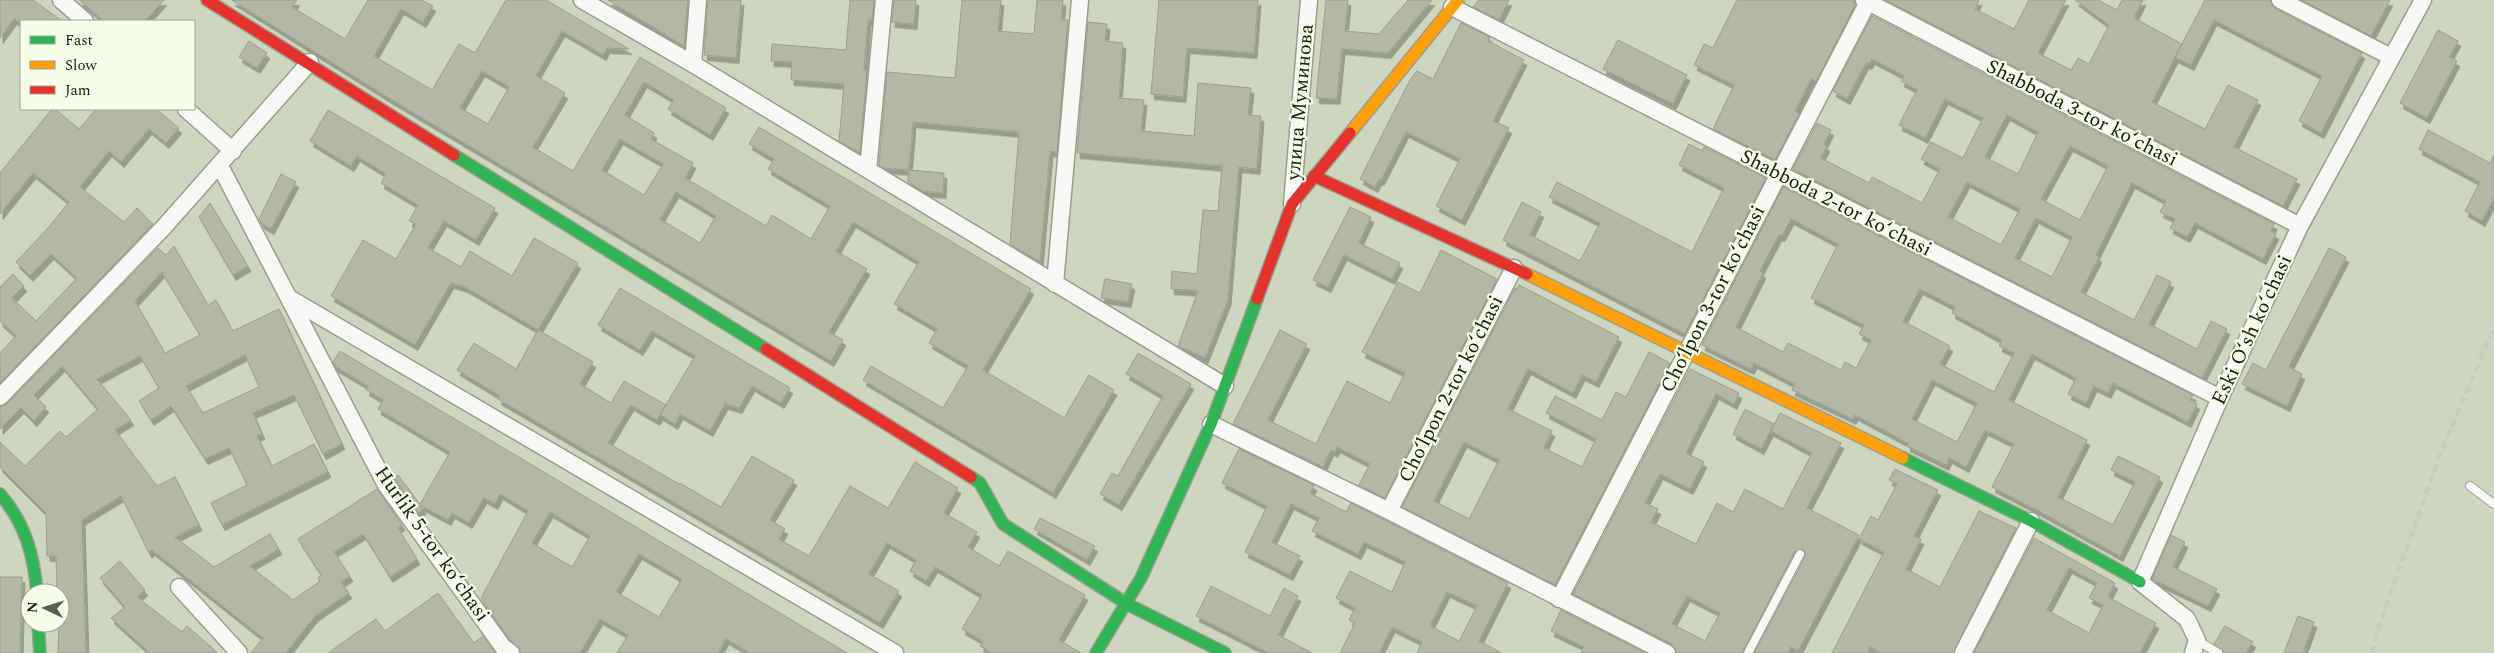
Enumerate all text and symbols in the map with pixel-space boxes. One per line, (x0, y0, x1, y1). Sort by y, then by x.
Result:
legend (20, 20, 195, 110)
street label: улица Муминова (1278, 22, 1322, 182)
text: Fast (65, 29, 93, 52)
street label: Shabboda 3-tor koʻchasi (1981, 52, 2183, 174)
text: Slow (65, 54, 97, 77)
text: Jam (65, 79, 91, 102)
street label: Shabboda 2-tor koʻchasi (1735, 142, 1937, 264)
street label: Cho‘lpon 3-tor koʻchasi (1653, 200, 1773, 398)
street label: Eski Oʻsh koʻchasi (2204, 250, 2300, 410)
street label: Cho‘lpon 2-tor koʻchasi (1391, 290, 1511, 488)
street label: Hurlik 5-tor koʻchasi (367, 460, 497, 628)
north arrow (20, 583, 70, 633)
text: N (22, 601, 43, 614)

